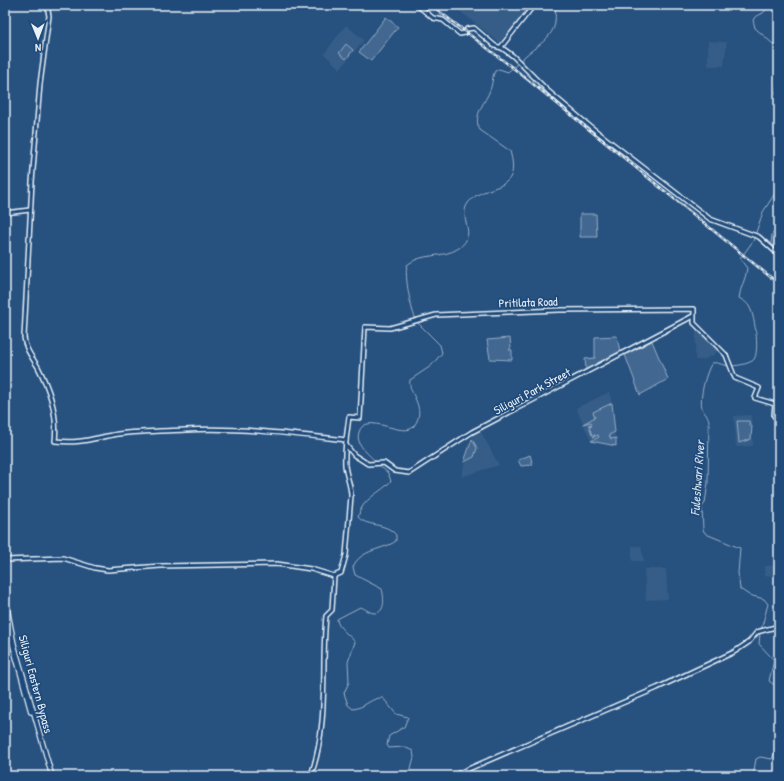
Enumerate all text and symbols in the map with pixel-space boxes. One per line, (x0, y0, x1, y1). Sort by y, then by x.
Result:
north arrow (18, 18, 58, 58)
text: N (35, 41, 41, 55)
street label: Pritilata Road (498, 292, 558, 312)
street label: Siliguri Park Street (490, 363, 574, 418)
water label: Fuleshwari River (685, 438, 709, 516)
street label: Siliguri Eastern Bypass (15, 633, 57, 735)

